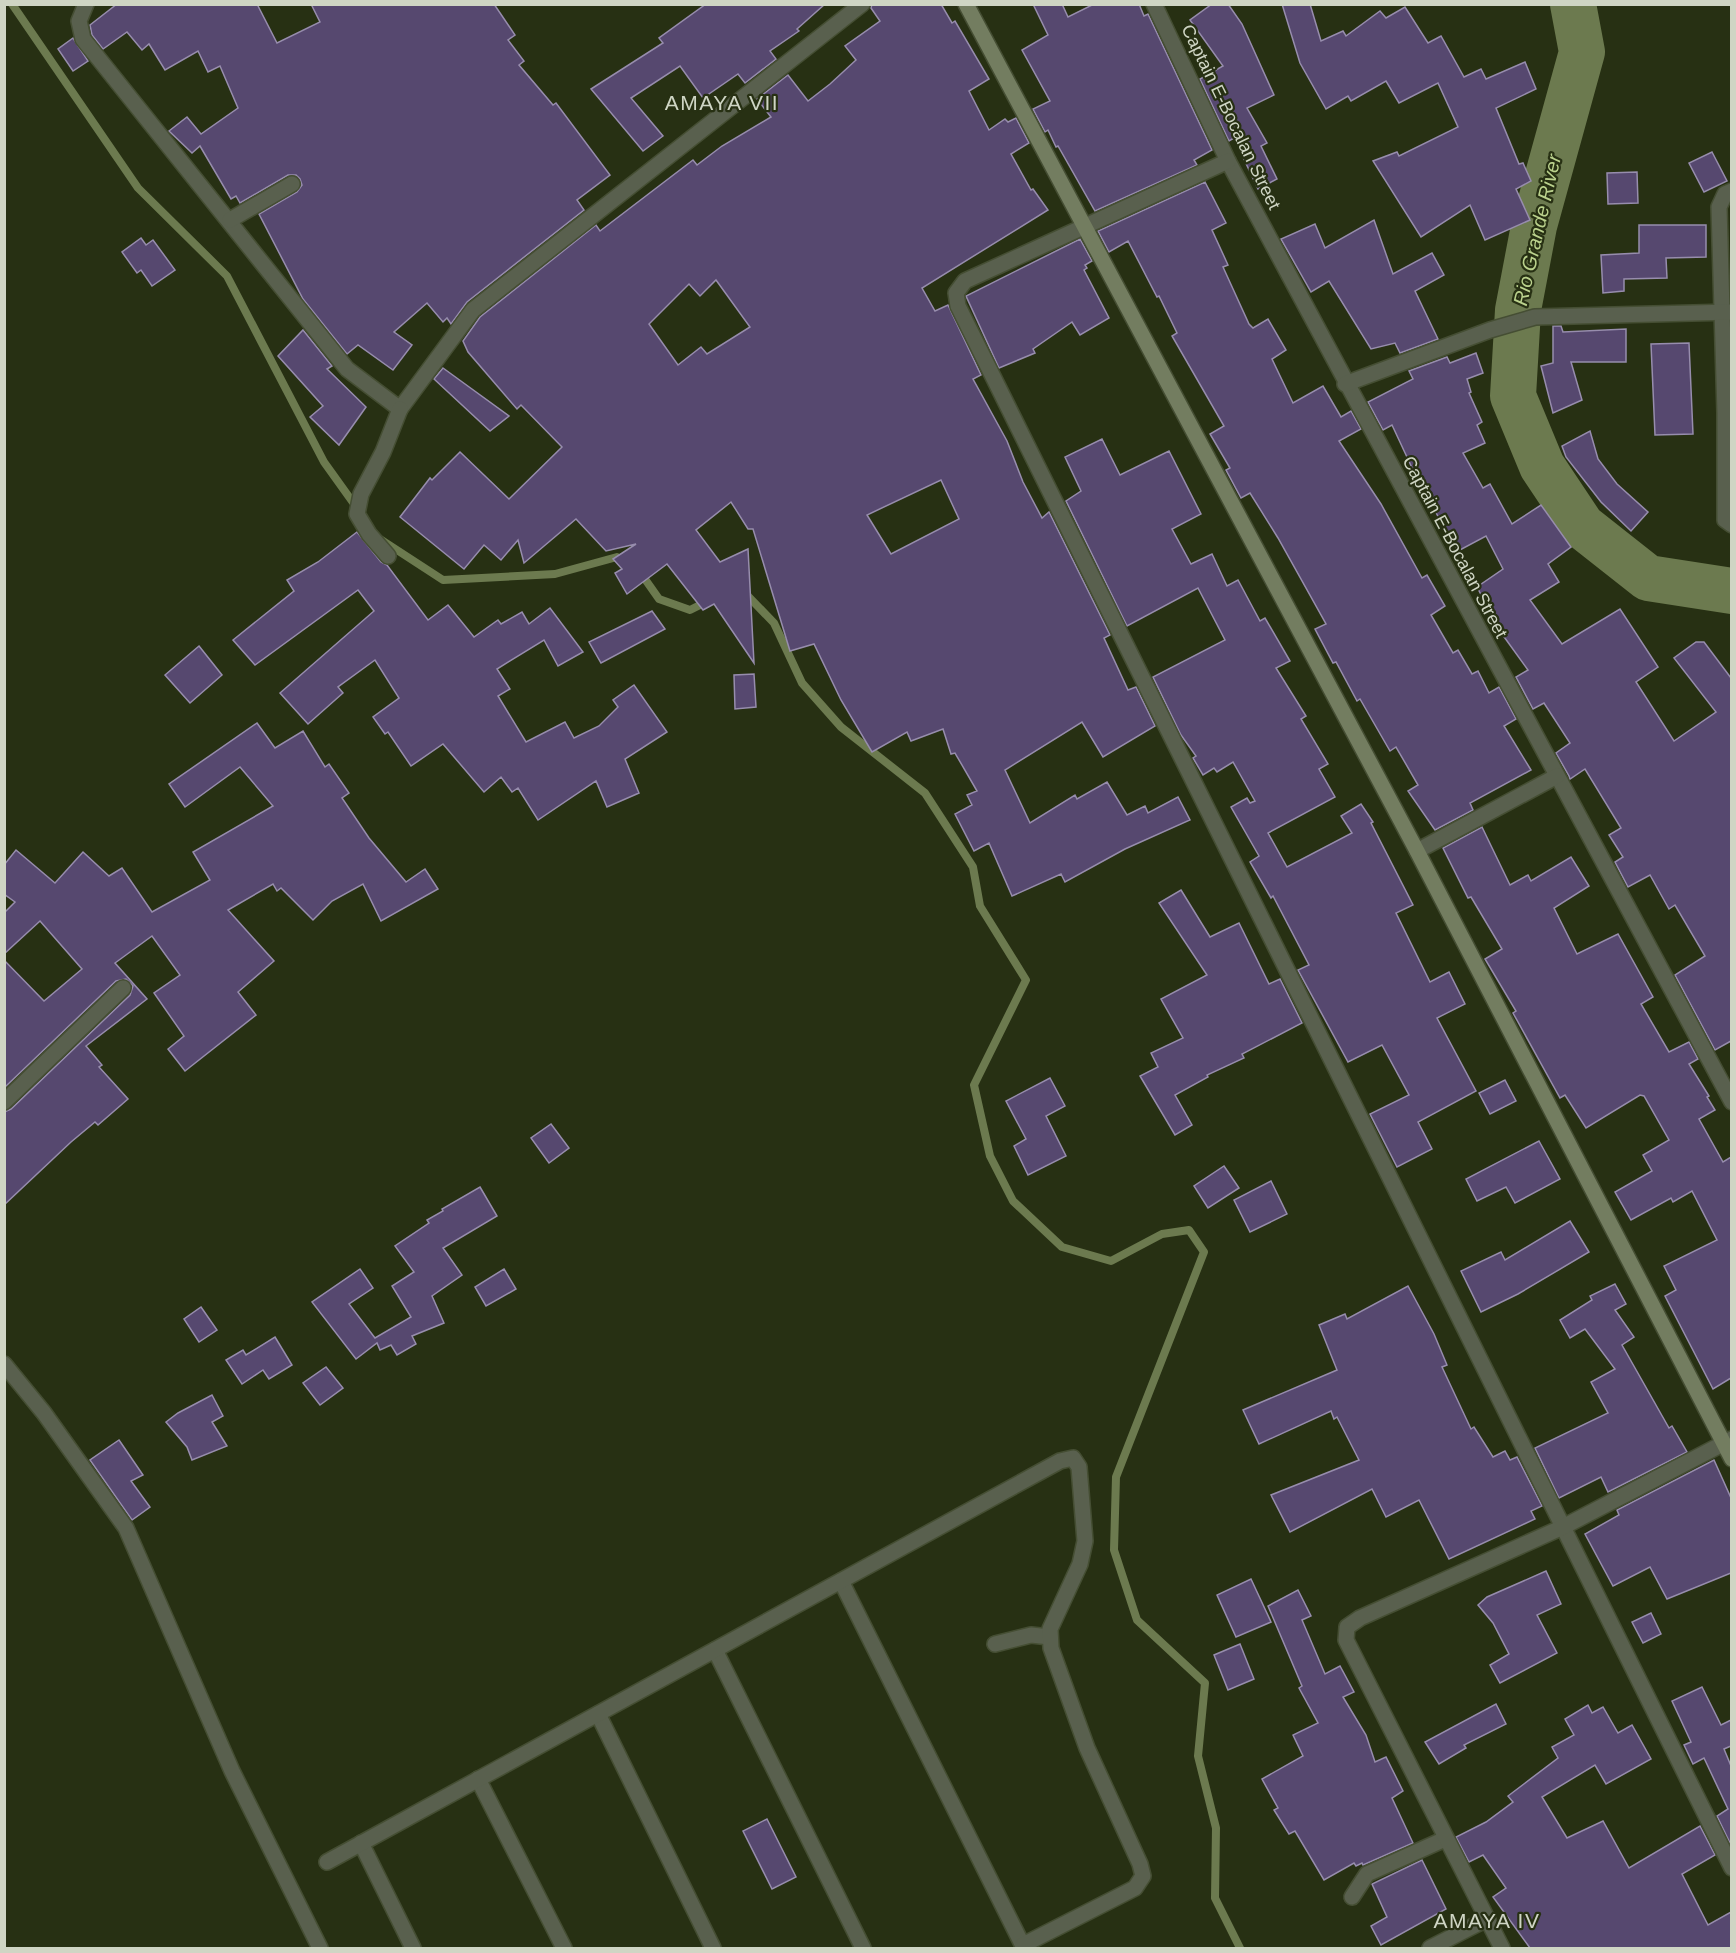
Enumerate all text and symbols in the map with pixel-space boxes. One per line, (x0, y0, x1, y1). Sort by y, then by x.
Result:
street label: Captain E-Bocalan Street (1177, 21, 1285, 213)
district label: AMAYA VII (665, 91, 779, 114)
water label: Rio Grande River (1509, 151, 1565, 308)
street label: Captain E-Bocalan Street (1398, 453, 1512, 641)
district label: AMAYA IV (1434, 1909, 1540, 1932)

